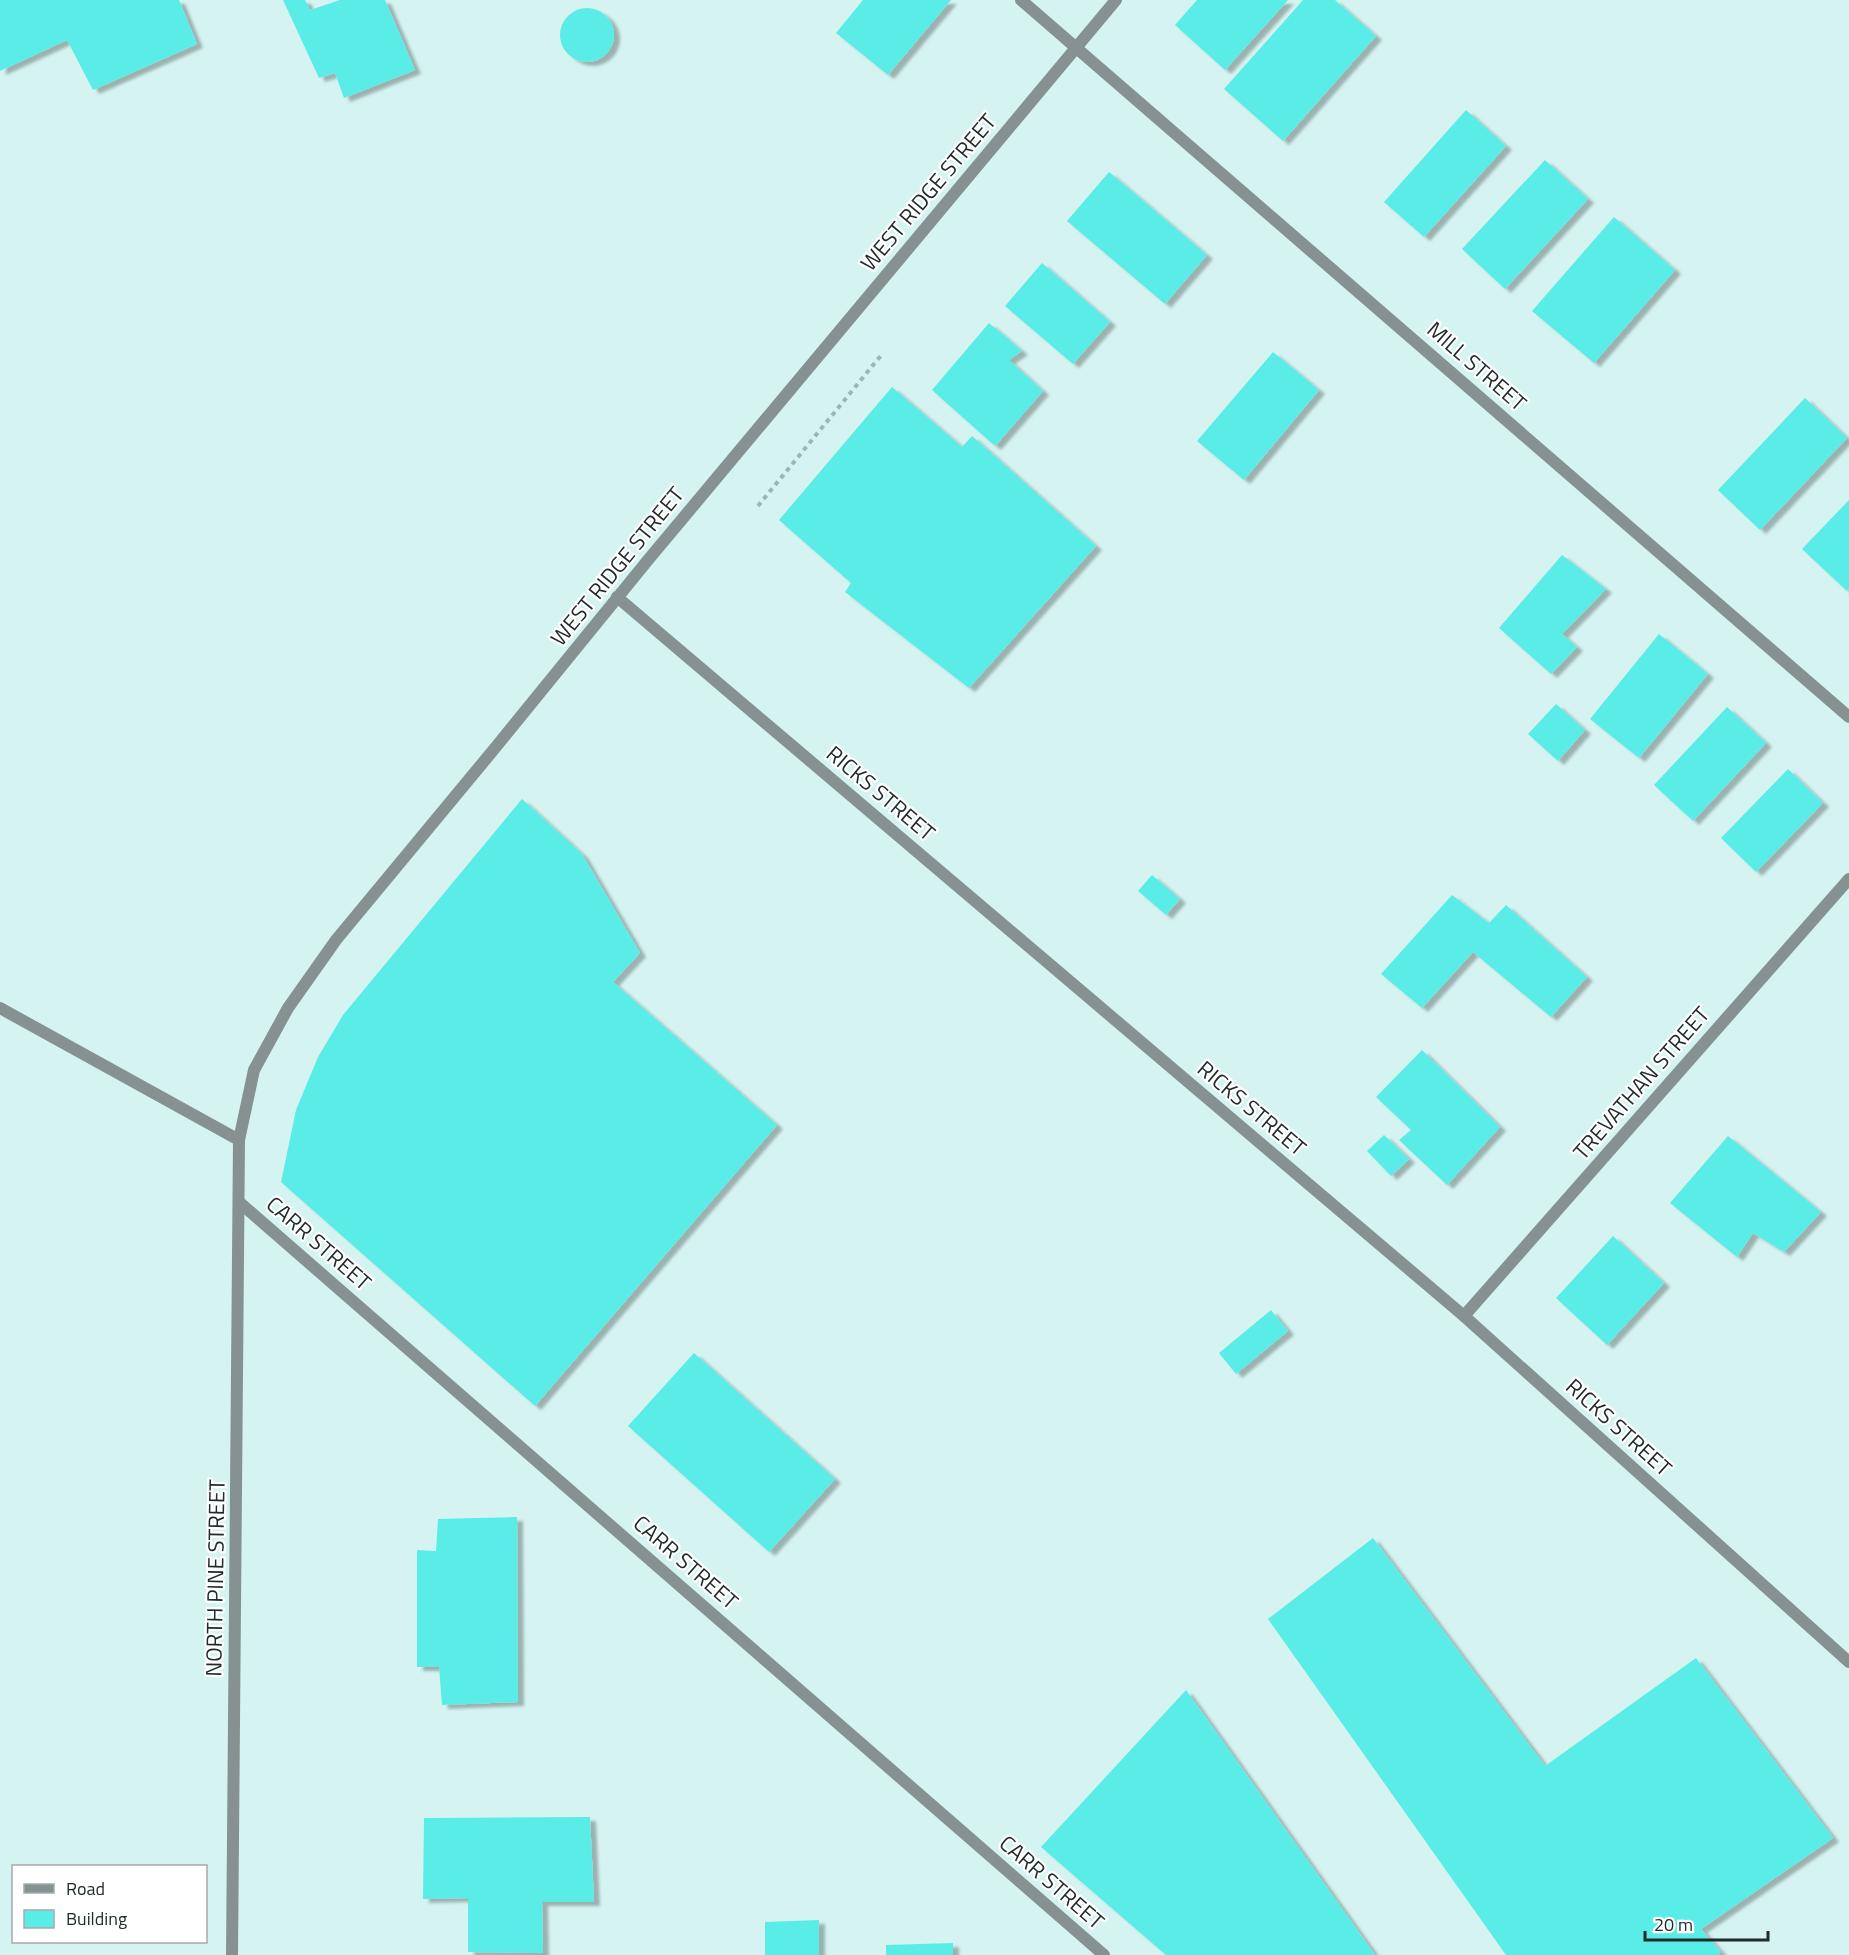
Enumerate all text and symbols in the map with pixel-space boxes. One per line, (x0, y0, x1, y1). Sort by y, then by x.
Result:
street label: WEST RIDGE STREET (852, 105, 1004, 278)
street label: MILL STREET (1420, 313, 1535, 419)
street label: WEST RIDGE STREET (542, 479, 692, 653)
street label: RICKS STREET (819, 737, 943, 849)
street label: TREVATHAN STREET (1565, 998, 1718, 1167)
street label: RICKS STREET (1190, 1052, 1314, 1164)
street label: CARR STREET (259, 1188, 380, 1299)
street label: RICKS STREET (1558, 1370, 1680, 1484)
street label: NORTH PINE STREET (196, 1479, 234, 1677)
street label: CARR STREET (626, 1507, 747, 1618)
street label: CARR STREET (992, 1827, 1113, 1938)
legend (12, 1865, 207, 1943)
text: Road (66, 1875, 105, 1902)
scale bar (1645, 1904, 1768, 1942)
text: Building (66, 1905, 127, 1932)
text: 20 m (1654, 1911, 1693, 1938)

